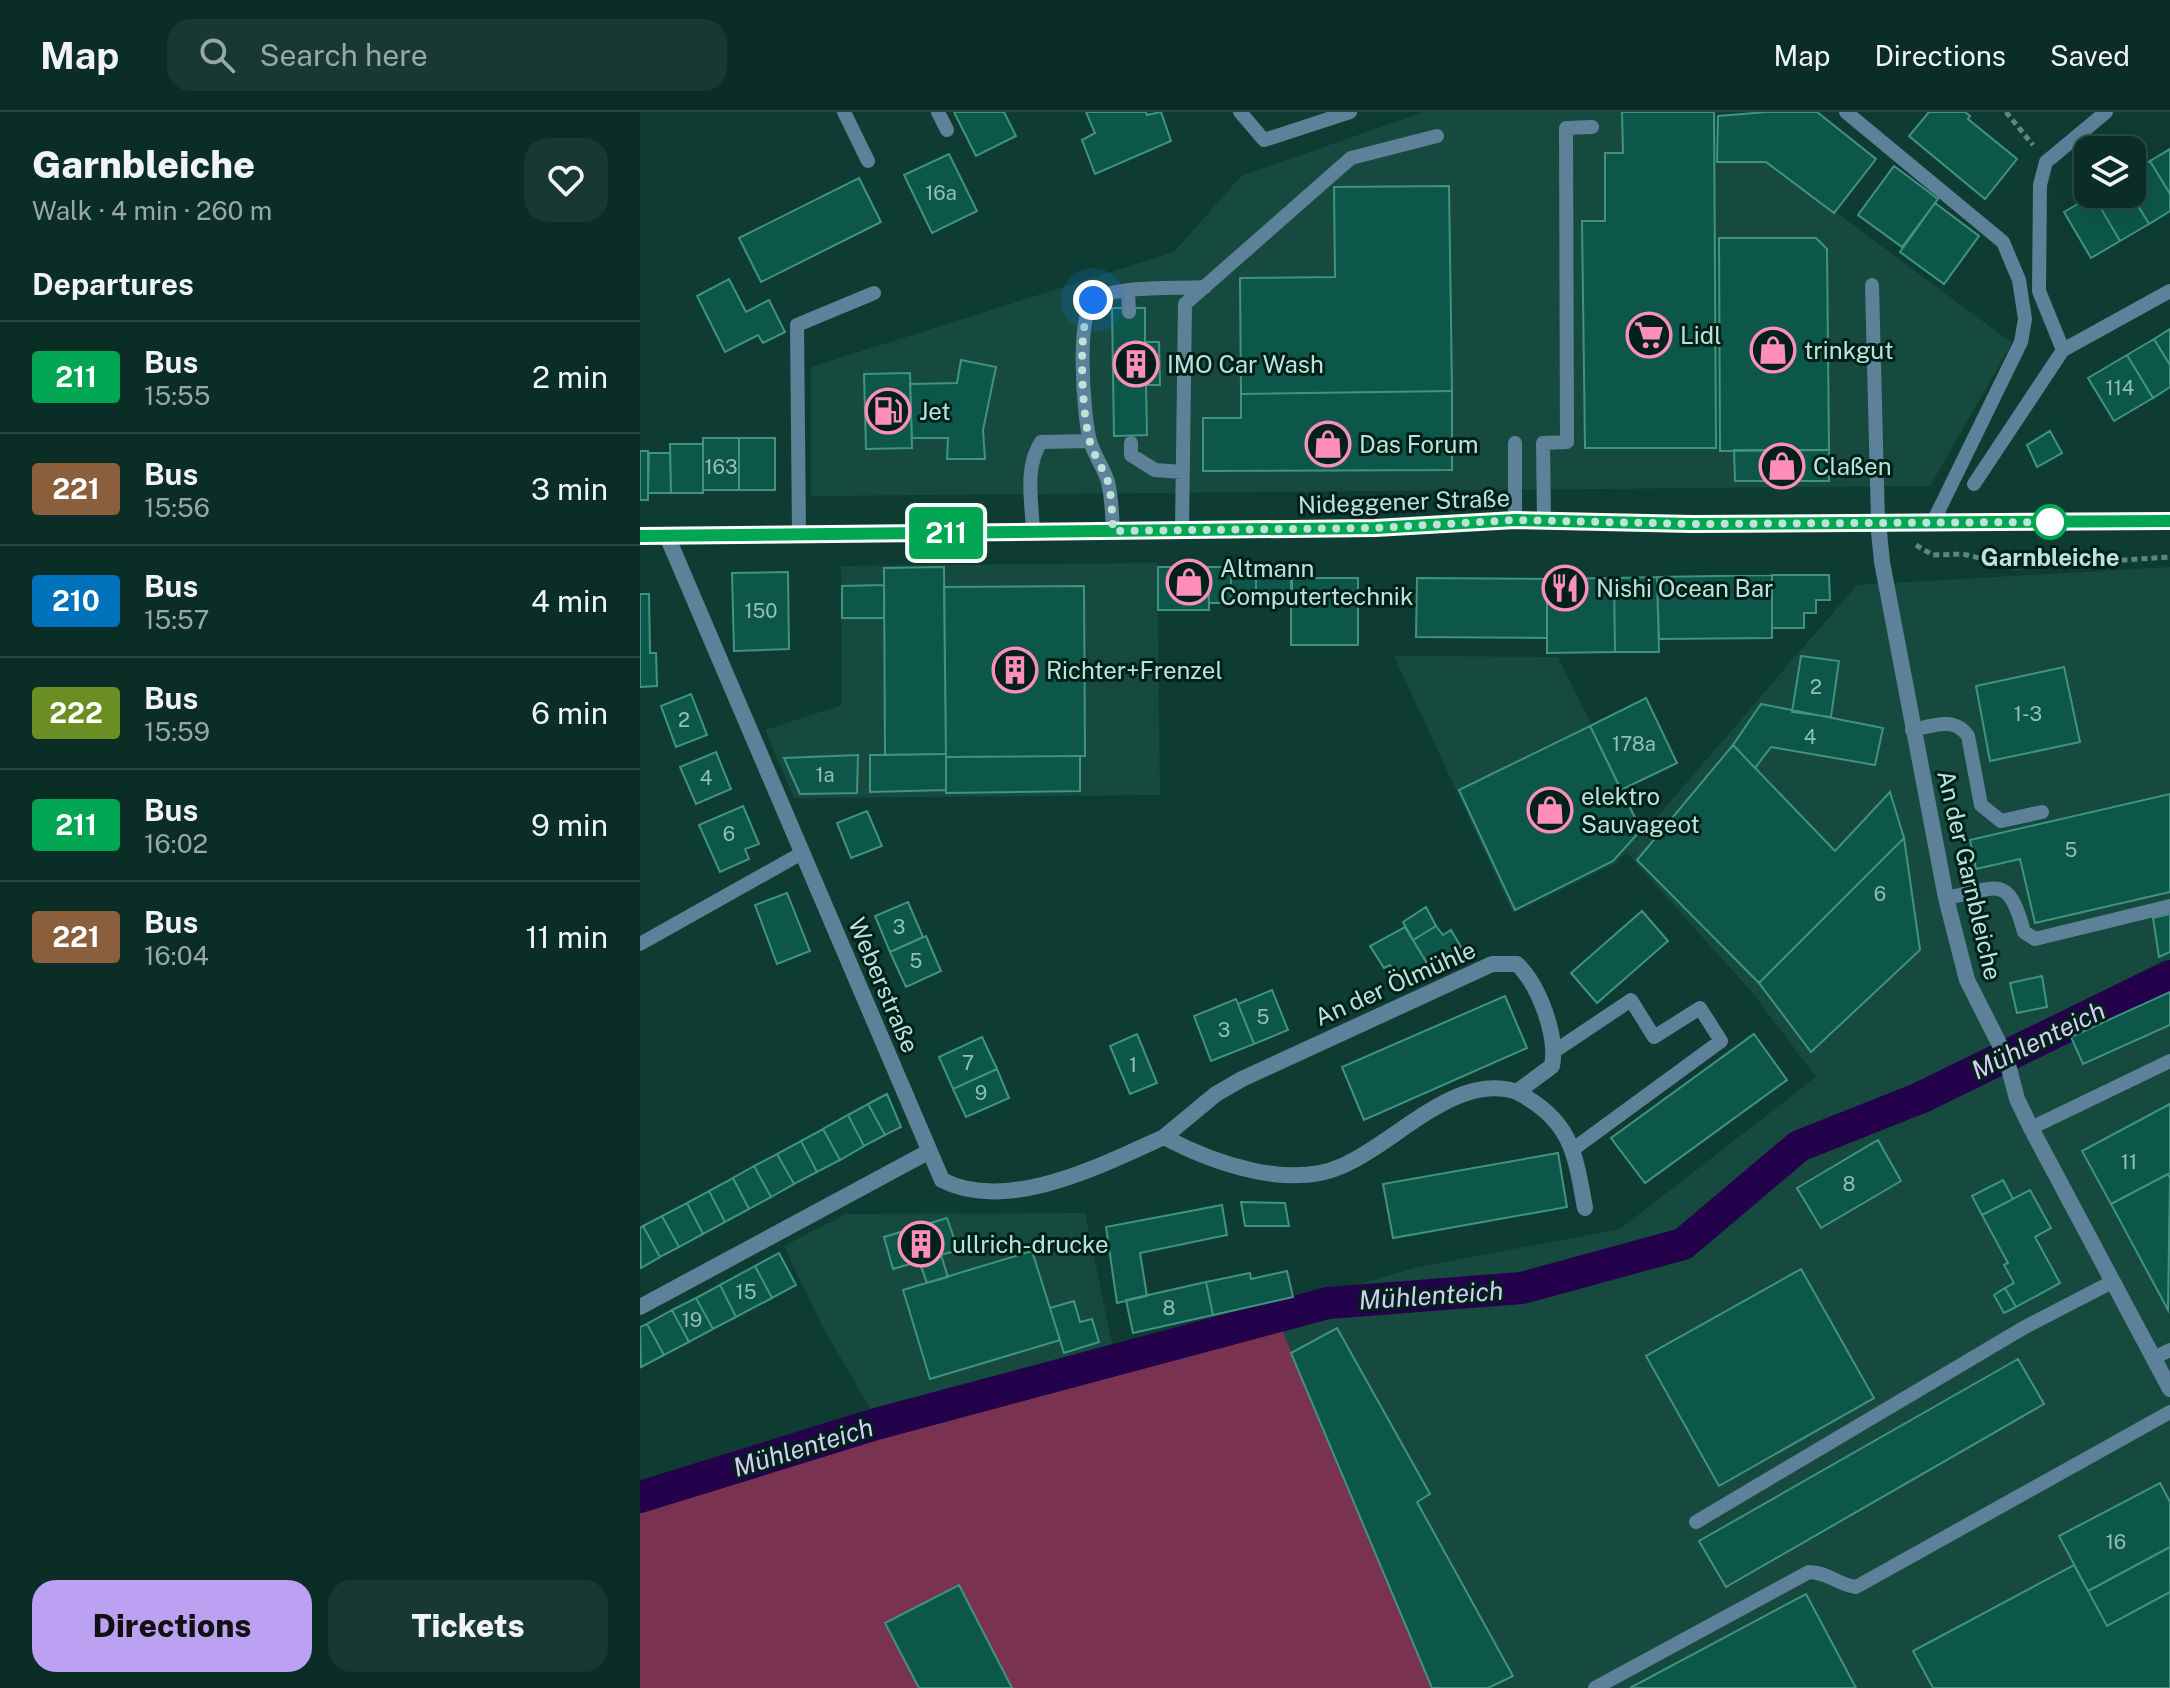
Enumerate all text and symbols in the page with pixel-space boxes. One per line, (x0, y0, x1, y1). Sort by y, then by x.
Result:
search box (167, 19, 727, 91)
text: Map (40, 33, 119, 78)
icon: search (195, 33, 239, 77)
text: Search here (259, 37, 428, 73)
text: Map (1774, 39, 1830, 72)
text: Directions (1874, 39, 2006, 72)
text: Saved (2050, 39, 2130, 72)
map controls (2074, 136, 2146, 208)
button: layers (2074, 136, 2146, 208)
button: heart (524, 138, 608, 222)
text: Garnbleiche (32, 142, 255, 187)
house number: 16a (925, 181, 957, 205)
text: Walk · 4 min · 260 m (32, 195, 272, 226)
text: Departures (32, 266, 194, 302)
your location (1073, 280, 1113, 320)
supermarket icon: Lidl (1625, 311, 1673, 359)
place label: Lidl (1680, 321, 1722, 349)
shop icon: trinkgut (1749, 326, 1797, 374)
place label: trinkgut (1804, 336, 1894, 364)
building icon: IMO Car Wash (1112, 340, 1160, 388)
text: Bus (144, 344, 198, 380)
place label: IMO Car Wash (1167, 350, 1324, 378)
text: 2 min (532, 359, 608, 395)
text: 211 (55, 360, 97, 393)
house number: 114 (2106, 376, 2134, 400)
text: 15:55 (144, 380, 210, 411)
fuel station icon: Jet (864, 387, 912, 435)
place label: Jet (919, 397, 951, 425)
shop icon: Das Forum (1304, 420, 1352, 468)
place label: Das Forum (1359, 430, 1478, 458)
shop icon: Claßen (1758, 442, 1806, 490)
place label: Claßen (1813, 452, 1892, 480)
house number: 163 (704, 455, 738, 479)
text: Bus (144, 456, 198, 492)
text: 3 min (531, 471, 608, 507)
text: 221 (52, 472, 100, 505)
street label: Nideggener Straße (1297, 483, 1511, 519)
text: 15:56 (144, 492, 210, 523)
marker: Garnbleiche (2033, 505, 2067, 539)
line badge: 211 (900, 507, 992, 559)
text: 211 (925, 516, 967, 549)
place label: Garnbleiche (1980, 543, 2120, 571)
place label: Altmann Computertechnik (1220, 554, 1413, 610)
shop icon: Altmann Computertechnik (1165, 558, 1213, 606)
restaurant icon: Nishi Ocean Bar (1541, 564, 1589, 612)
text: Bus (144, 568, 198, 604)
place label: Nishi Ocean Bar (1596, 574, 1773, 602)
text: 4 min (531, 583, 608, 619)
text: 210 (52, 584, 100, 617)
house number: 150 (744, 599, 778, 623)
text: 15:57 (144, 604, 209, 635)
building icon: Richter+Frenzel (991, 646, 1039, 694)
place label: Richter+Frenzel (1046, 656, 1223, 684)
house number: 2 (1810, 675, 1822, 699)
text: Bus (144, 680, 198, 716)
text: 6 min (531, 695, 608, 731)
text: 222 (49, 696, 103, 729)
house number: 1-3 (2014, 702, 2042, 726)
house number: 2 (678, 708, 690, 732)
text: 15:59 (144, 716, 210, 747)
house number: 4 (1804, 725, 1816, 749)
house number: 178a (1612, 732, 1656, 756)
house number: 1a (815, 763, 835, 787)
house number: 4 (700, 766, 712, 790)
street label: An der Garnbleiche (1932, 767, 2008, 983)
place label: elektro Sauvageot (1581, 782, 1700, 838)
shop icon: elektro Sauvageot (1526, 786, 1574, 834)
text: Bus (144, 792, 198, 828)
text: 9 min (531, 807, 608, 843)
text: 211 (55, 808, 97, 841)
house number: 6 (723, 822, 735, 846)
text: 16:02 (144, 828, 208, 859)
house number: 5 (2065, 838, 2077, 862)
house number: 6 (1874, 882, 1886, 906)
text: Bus (144, 904, 198, 940)
street label: Weberstraße (843, 913, 925, 1057)
house number: 3 (893, 915, 905, 939)
text: 11 min (525, 919, 608, 955)
text: 221 (52, 920, 100, 953)
street label: An der Ölmühle (1310, 934, 1480, 1031)
text: 16:04 (144, 940, 209, 971)
house number: 5 (910, 949, 922, 973)
water label: Mühlenteich (1966, 994, 2110, 1086)
house number: 5 (1257, 1005, 1269, 1029)
house number: 3 (1218, 1018, 1230, 1042)
house number: 7 (962, 1051, 974, 1075)
house number: 1 (1129, 1053, 1137, 1077)
house number: 9 (975, 1081, 987, 1105)
house number: 11 (2121, 1150, 2137, 1174)
house number: 8 (1843, 1172, 1855, 1196)
building icon: ullrich-drucke (897, 1220, 945, 1268)
place label: ullrich-drucke (952, 1230, 1109, 1258)
water label: Mühlenteich (1358, 1274, 1504, 1316)
house number: 15 (736, 1280, 756, 1304)
house number: 8 (1163, 1296, 1175, 1320)
house number: 19 (682, 1308, 702, 1332)
water label: Mühlenteich (729, 1411, 877, 1483)
house number: 16 (2106, 1530, 2126, 1554)
button: Directions (32, 1580, 312, 1672)
button: Tickets (328, 1580, 608, 1672)

